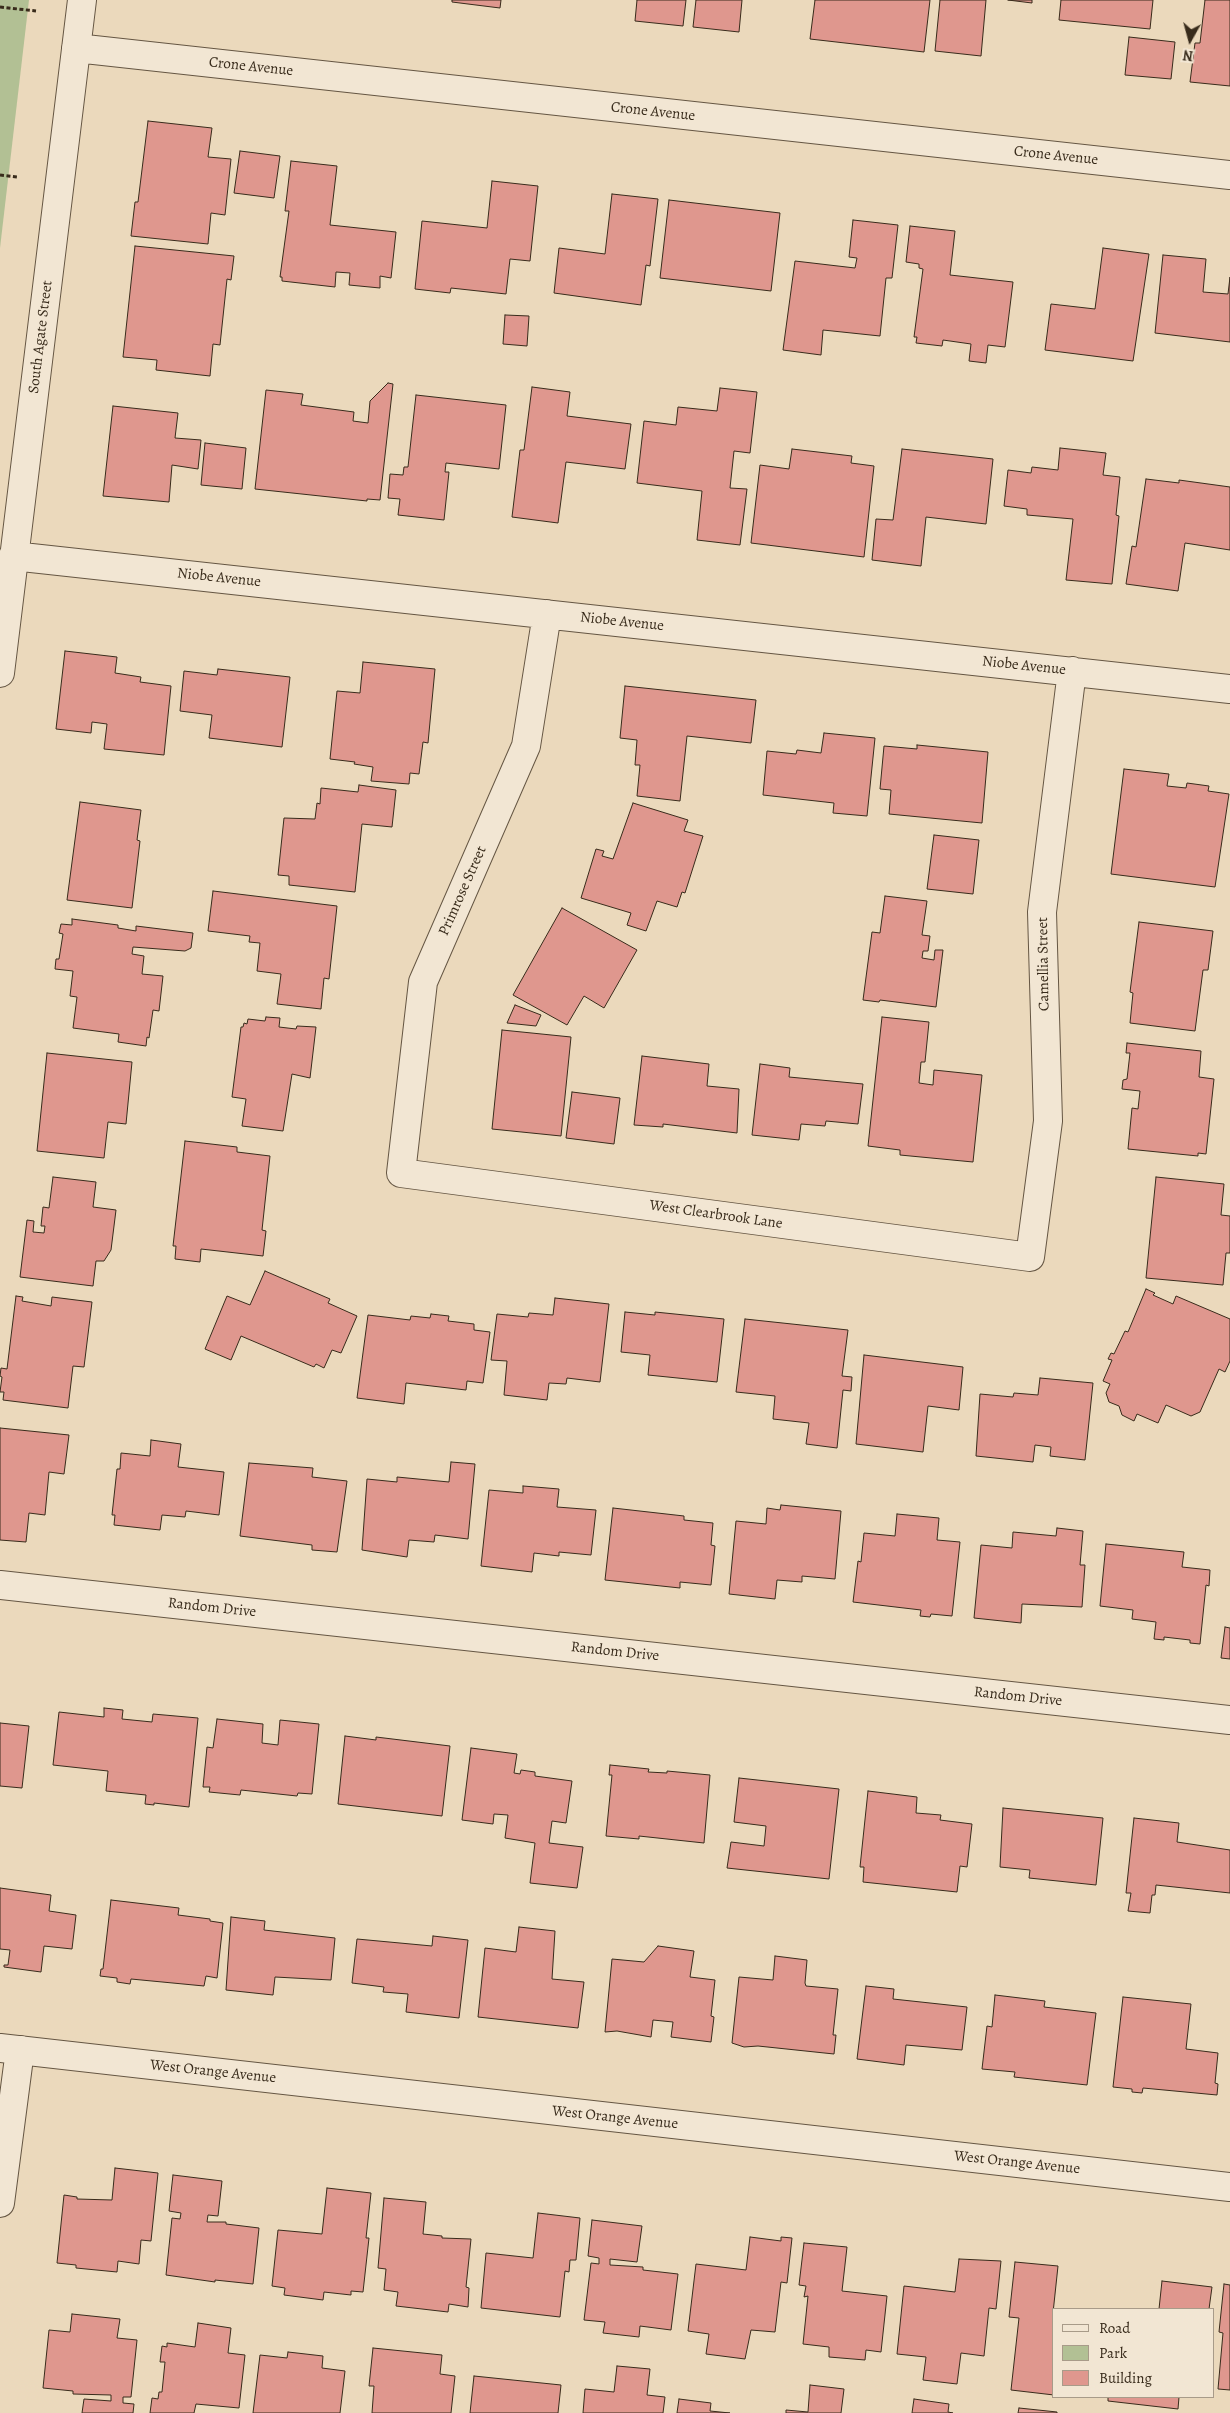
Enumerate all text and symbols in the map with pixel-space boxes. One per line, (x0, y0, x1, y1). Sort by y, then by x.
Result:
north arrow (1165, 15, 1215, 65)
text: N (1182, 45, 1194, 65)
street label: Crone Avenue (208, 54, 294, 80)
street label: Crone Avenue (610, 99, 696, 125)
street label: Crone Avenue (1013, 143, 1099, 169)
street label: South Agate Street (25, 279, 57, 395)
street label: Niobe Avenue (176, 565, 262, 591)
street label: Niobe Avenue (579, 609, 665, 635)
street label: Niobe Avenue (981, 653, 1067, 679)
street label: Primrose Street (435, 843, 491, 939)
street label: Camellia Street (1034, 917, 1054, 1011)
street label: West Clearbrook Lane (648, 1197, 784, 1233)
street label: Random Drive (167, 1594, 257, 1622)
street label: Random Drive (570, 1638, 660, 1666)
street label: Random Drive (973, 1683, 1063, 1711)
street label: West Orange Avenue (149, 2056, 277, 2088)
street label: West Orange Avenue (551, 2102, 679, 2134)
street label: West Orange Avenue (953, 2147, 1081, 2179)
legend (1052, 2308, 1215, 2398)
text: Road (1099, 2318, 1130, 2338)
text: Park (1099, 2343, 1127, 2363)
text: Building (1099, 2368, 1152, 2388)

